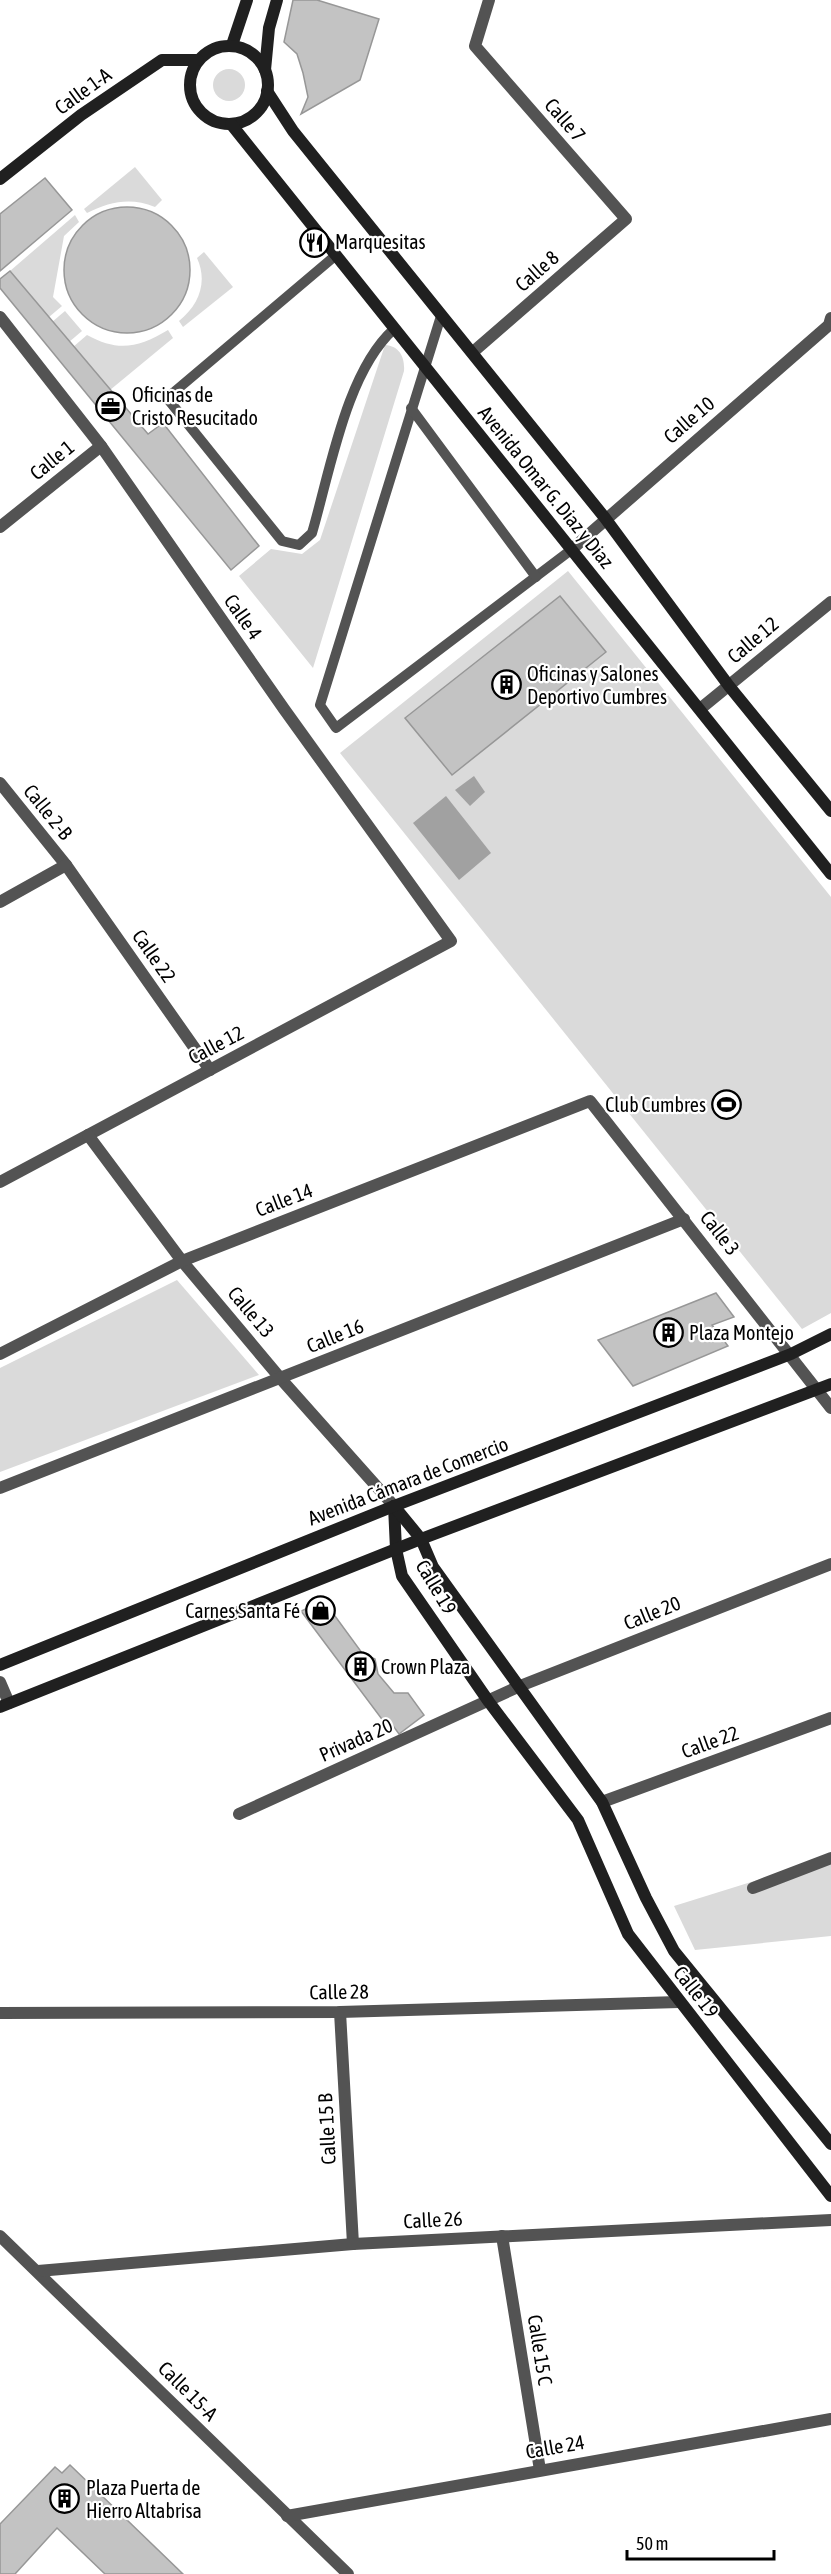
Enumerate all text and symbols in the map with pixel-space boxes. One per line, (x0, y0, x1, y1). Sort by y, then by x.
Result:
street label: Calle 1-A (50, 62, 115, 119)
street label: Calle 7 (540, 93, 590, 146)
restaurant icon: Marquesitas (298, 226, 330, 258)
place label: Marquesitas (335, 230, 426, 253)
street label: Calle 8 (510, 246, 563, 296)
place label: Oficinas de Cristo Resucitado (132, 383, 258, 429)
office icon: Oficinas de Cristo Resucitado (95, 391, 127, 423)
street label: Calle 10 (659, 391, 719, 448)
street label: Avenida Omar G. Diaz y Diaz (474, 401, 619, 572)
street label: Calle 1 (25, 435, 78, 484)
street label: Calle 4 (220, 590, 267, 644)
street label: Calle 12 (723, 612, 783, 667)
place label: Oficinas y Salones Deportivo Cumbres (527, 662, 667, 708)
building icon: Oficinas y Salones Deportivo Cumbres (490, 669, 522, 701)
street label: Calle 2-B (19, 779, 78, 844)
street label: Calle 22 (128, 925, 181, 987)
street label: Calle 12 (184, 1020, 247, 1069)
sports icon: Club Cumbres (711, 1089, 743, 1121)
place label: Club Cumbres (605, 1093, 706, 1116)
street label: Calle 14 (252, 1178, 316, 1221)
street label: Calle 3 (696, 1206, 745, 1259)
street label: Calle 13 (224, 1282, 279, 1342)
street label: Calle 16 (303, 1314, 367, 1357)
building icon: Plaza Montejo (652, 1317, 684, 1349)
place label: Plaza Montejo (689, 1321, 794, 1344)
street label: Avenida Cámara de Comercio (304, 1432, 511, 1529)
street label: Calle 19 (411, 1555, 462, 1618)
street label: Calle 20 (620, 1591, 684, 1634)
shop icon: Carnes Santa Fé (305, 1595, 337, 1627)
place label: Carnes Santa Fé (185, 1599, 300, 1622)
building icon: Crown Plaza (344, 1651, 376, 1683)
place label: Crown Plaza (381, 1655, 470, 1678)
street label: Privada 20 (316, 1713, 396, 1766)
street label: Calle 22 (678, 1721, 742, 1762)
street label: Calle 19 (669, 1961, 724, 2022)
street label: Calle 28 (309, 1979, 369, 2004)
street label: Calle 15 B (313, 2092, 340, 2165)
street label: Calle 26 (403, 2206, 463, 2233)
street label: Calle 15 C (524, 2313, 557, 2387)
street label: Calle 15-A (154, 2356, 223, 2425)
street label: Calle 24 (524, 2430, 586, 2463)
place label: Plaza Puerta de Hierro Altabrisa (86, 2476, 202, 2522)
building icon: Plaza Puerta de Hierro Altabrisa (49, 2483, 81, 2515)
scale bar (627, 2523, 774, 2561)
text: 50 m (636, 2533, 668, 2554)

